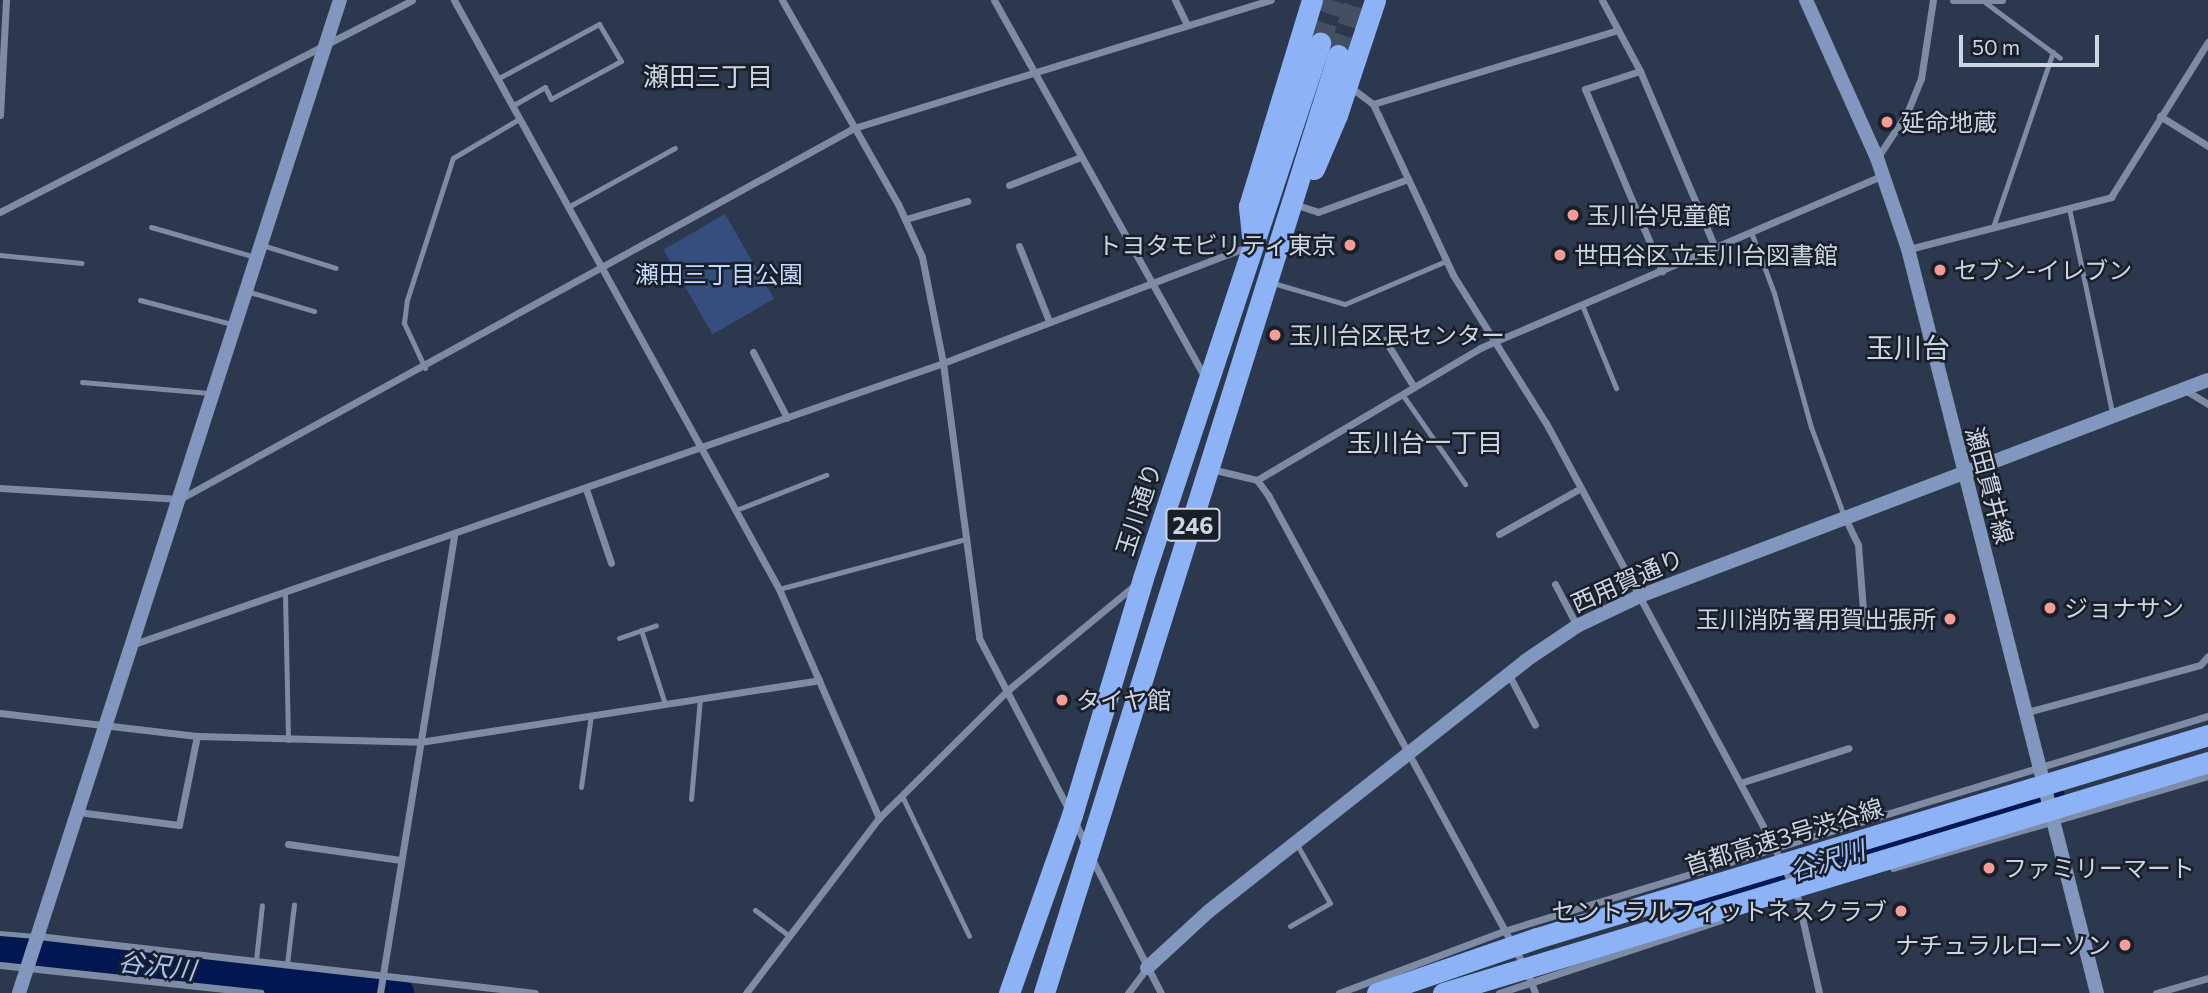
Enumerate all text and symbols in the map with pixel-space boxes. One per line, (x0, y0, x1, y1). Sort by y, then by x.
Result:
scale bar (1963, 21, 2103, 65)
text: 50 m (1972, 34, 2020, 59)
district label: 瀬田三丁目 (643, 60, 773, 92)
place label: 延命地蔵 (1901, 108, 1997, 136)
marker: 延命地蔵 (1879, 114, 1895, 130)
place label: 玉川台児童館 (1587, 201, 1731, 229)
marker: 玉川台児童館 (1565, 207, 1581, 223)
place label: トヨタモビリティ東京 (1096, 231, 1336, 259)
marker: トヨタモビリティ東京 (1342, 237, 1358, 253)
place label: 世田谷区立玉川台図書館 (1574, 241, 1838, 269)
marker: 世田谷区立玉川台図書館 (1552, 247, 1568, 263)
place label: セブン-イレブン (1954, 256, 2132, 284)
park label: 瀬田三丁目公園 (635, 260, 803, 288)
marker: セブン-イレブン (1932, 262, 1948, 278)
place label: 玉川台区民センター (1289, 321, 1505, 349)
marker: 玉川台区民センター (1267, 327, 1283, 343)
district label: 玉川台 (1866, 330, 1950, 364)
street label: 瀬田貫井線 (1961, 423, 2019, 547)
district label: 玉川台一丁目 (1347, 426, 1503, 458)
street label: 玉川通り (1109, 459, 1167, 559)
road number: 246 (1165, 505, 1221, 544)
street label: 西用賀通り (1566, 542, 1688, 618)
place label: ジョナサン (2064, 594, 2184, 622)
marker: ジョナサン (2042, 600, 2058, 616)
place label: 玉川消防署用賀出張所 (1696, 605, 1936, 633)
marker: 玉川消防署用賀出張所 (1942, 611, 1958, 627)
place label: タイヤ館 (1076, 686, 1172, 714)
marker: タイヤ館 (1054, 692, 1070, 708)
street label: 首都高速3号渋谷線 (1681, 792, 1887, 880)
water label: 谷沢川 (1785, 834, 1869, 886)
place label: ファミリーマート (2003, 854, 2195, 882)
marker: ファミリーマート (1981, 860, 1997, 876)
place label: セントラルフィットネスクラブ (1551, 897, 1887, 925)
marker: セントラルフィットネスクラブ (1893, 903, 1909, 919)
place label: ナチュラルローソン (1895, 931, 2111, 959)
marker: ナチュラルローソン (2117, 937, 2133, 953)
water label: 谷沢川 (116, 945, 198, 985)

